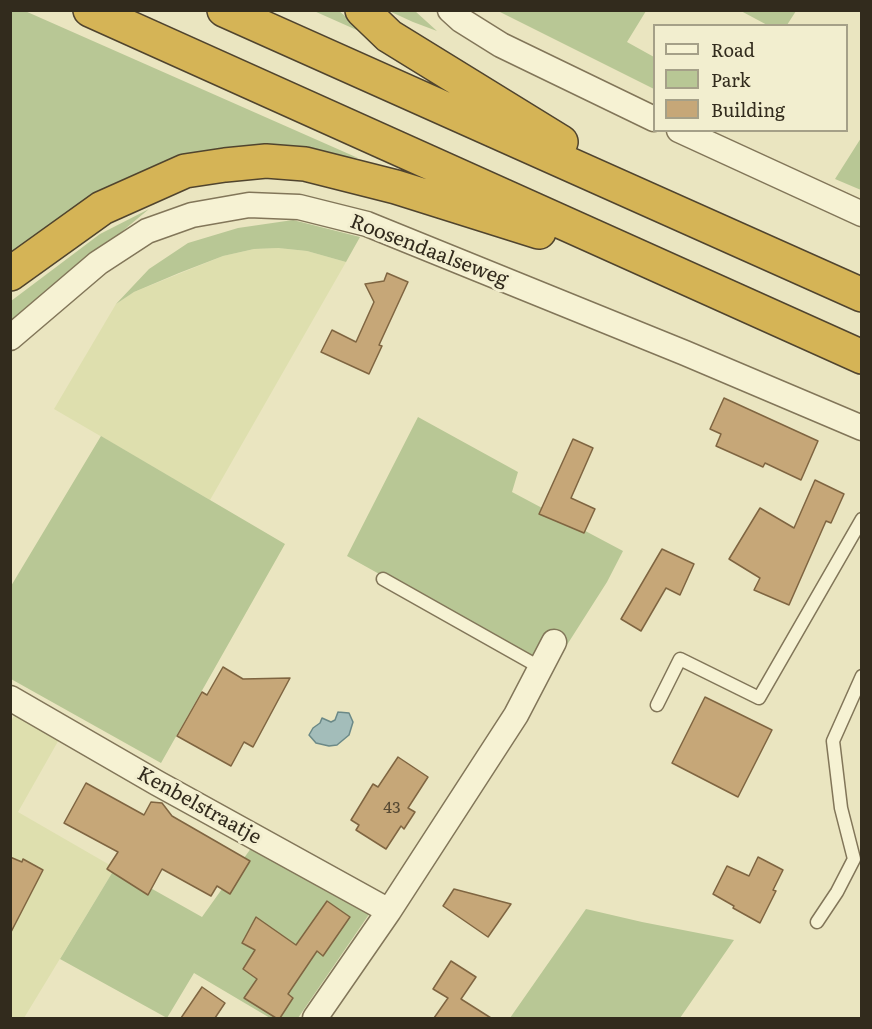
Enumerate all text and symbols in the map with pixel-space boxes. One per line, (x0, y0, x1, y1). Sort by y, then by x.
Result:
legend (653, 24, 848, 132)
text: Road (711, 36, 755, 63)
text: Park (711, 66, 750, 93)
text: Building (711, 96, 785, 123)
street label: Roosendaalseweg (346, 210, 512, 292)
street label: Kenbelstraatje (133, 762, 265, 850)
house number: 43 (383, 798, 401, 818)

